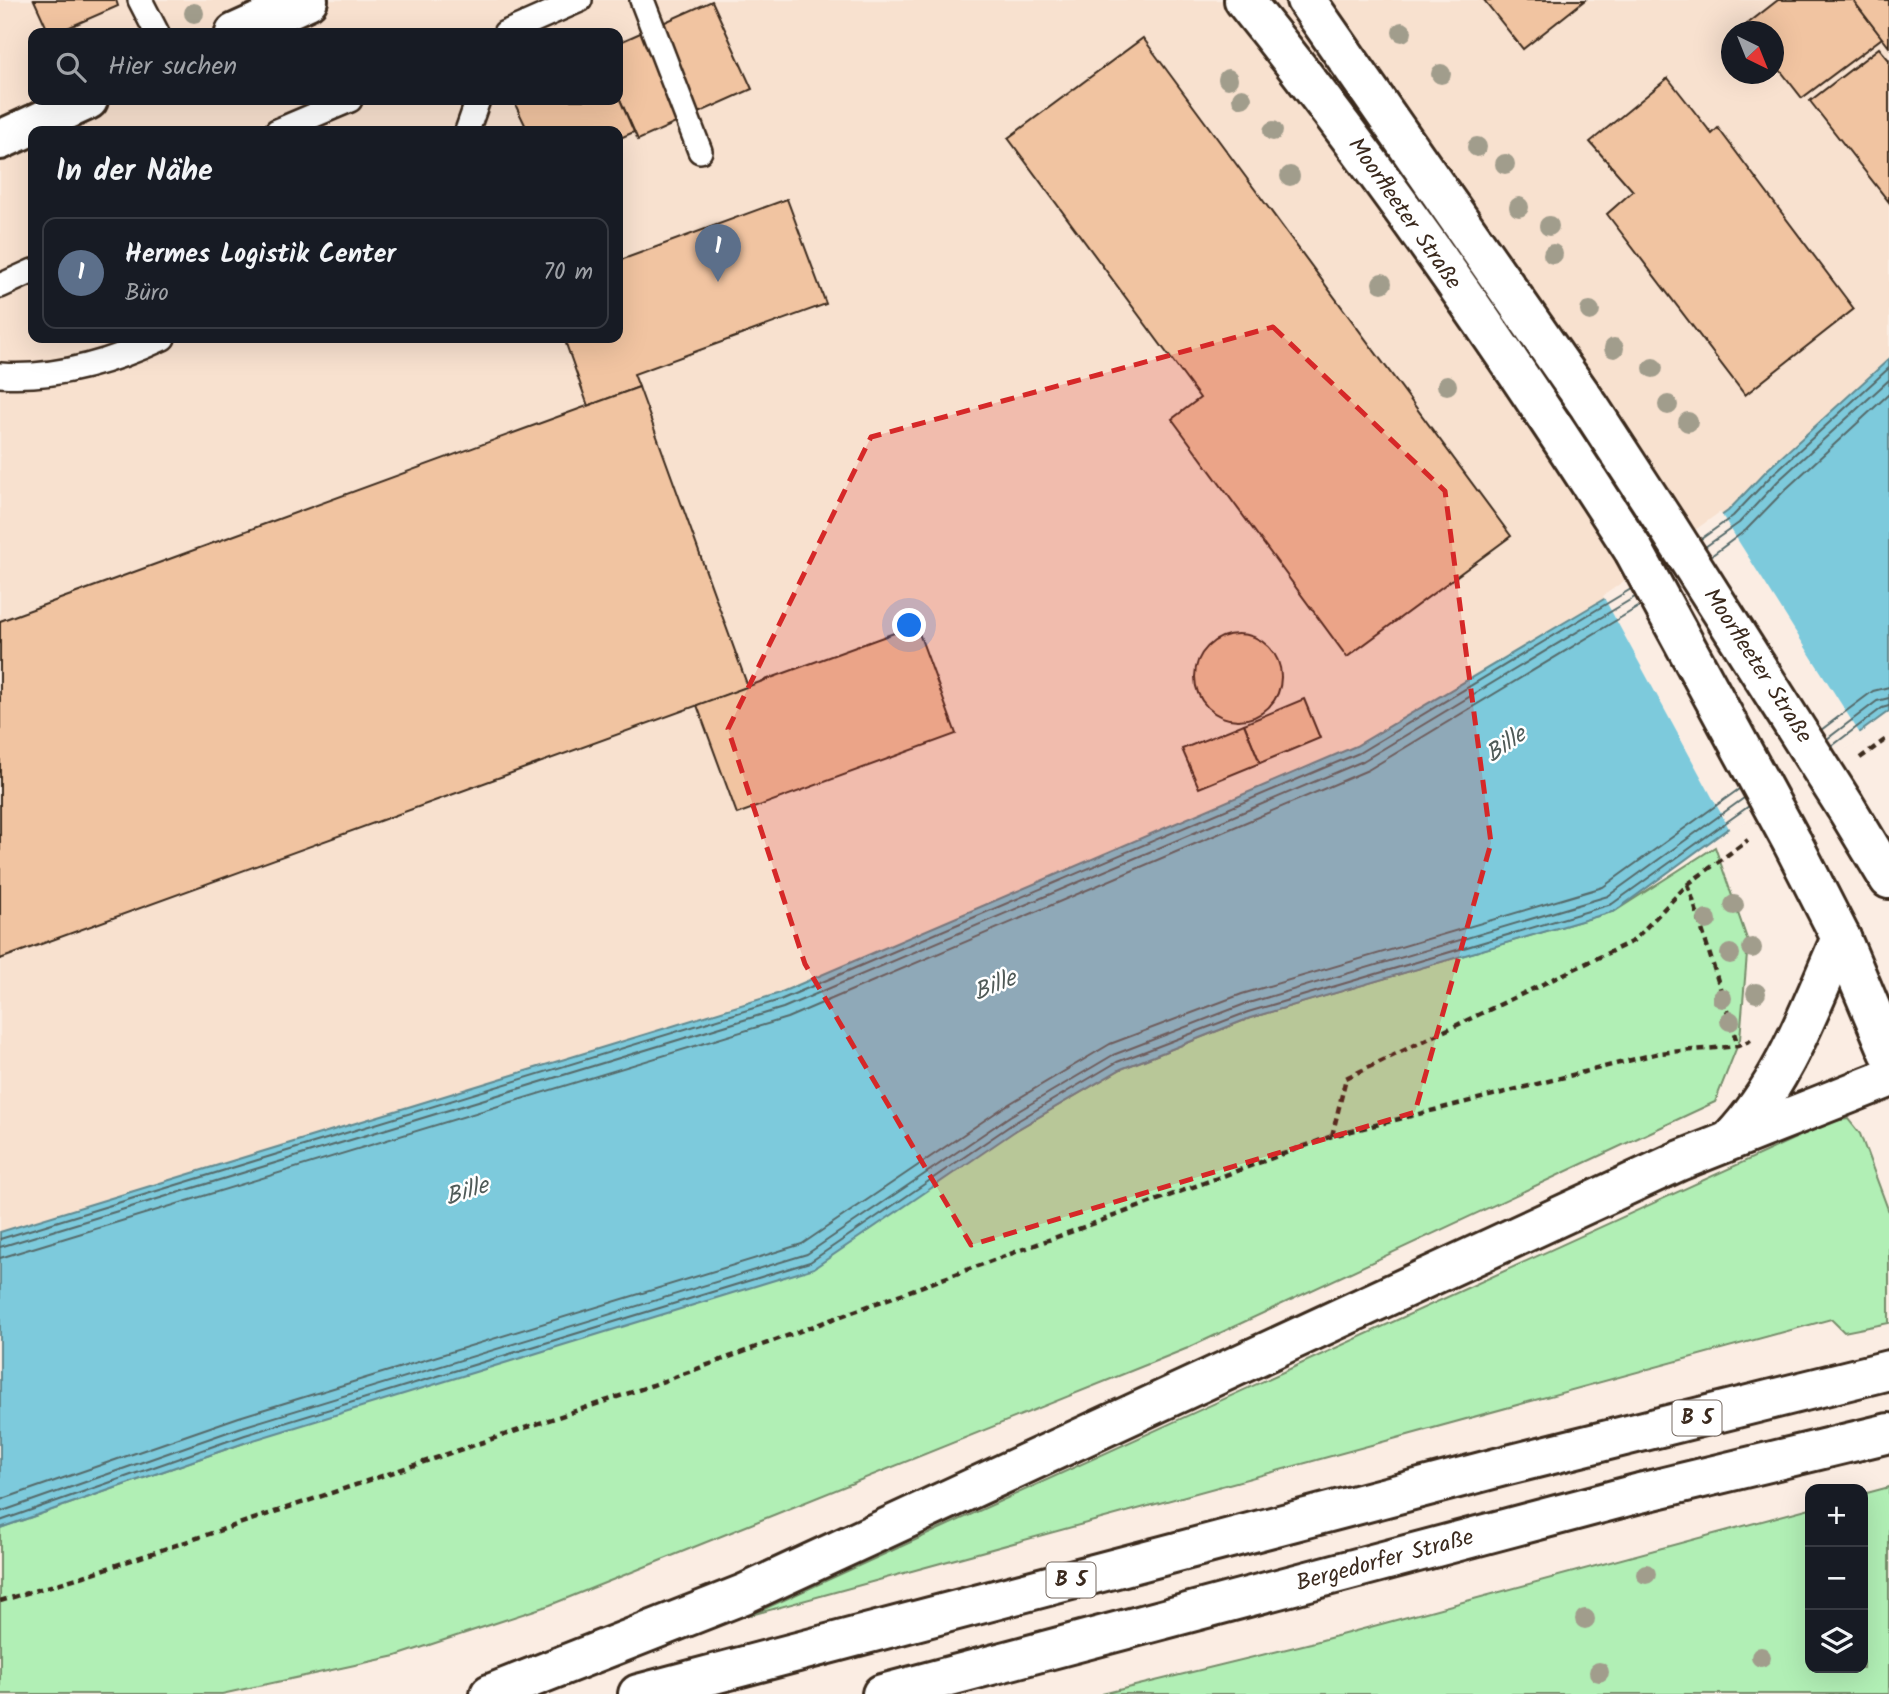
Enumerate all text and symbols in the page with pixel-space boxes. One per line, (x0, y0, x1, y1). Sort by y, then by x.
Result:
north arrow (1721, 21, 1784, 84)
search box (28, 28, 623, 105)
text: Hier suchen (108, 46, 237, 88)
icon: search (52, 48, 90, 86)
street label: Moorfleeter Straße (1338, 130, 1470, 298)
text: In der Nähe (56, 148, 213, 196)
pin: 1 (695, 224, 741, 282)
text: Hermes Logistik Center (125, 234, 396, 276)
text: 1 (78, 255, 84, 291)
text: 70 m (543, 255, 593, 291)
text: Büro (125, 276, 169, 312)
street label: Moorfleeter Straße (1693, 581, 1821, 751)
your location (892, 608, 926, 642)
water label: Bille (1477, 715, 1537, 773)
water label: Bille (967, 959, 1025, 1012)
water label: Bille (440, 1166, 496, 1217)
road number: B 5 (1672, 1400, 1722, 1436)
map controls (1805, 1484, 1868, 1673)
button: + (1805, 1484, 1868, 1547)
street label: Bergedorfer Straße (1292, 1520, 1478, 1602)
button: − (1805, 1547, 1868, 1610)
road number: B 5 (1046, 1562, 1096, 1598)
button: layers (1805, 1610, 1868, 1673)

